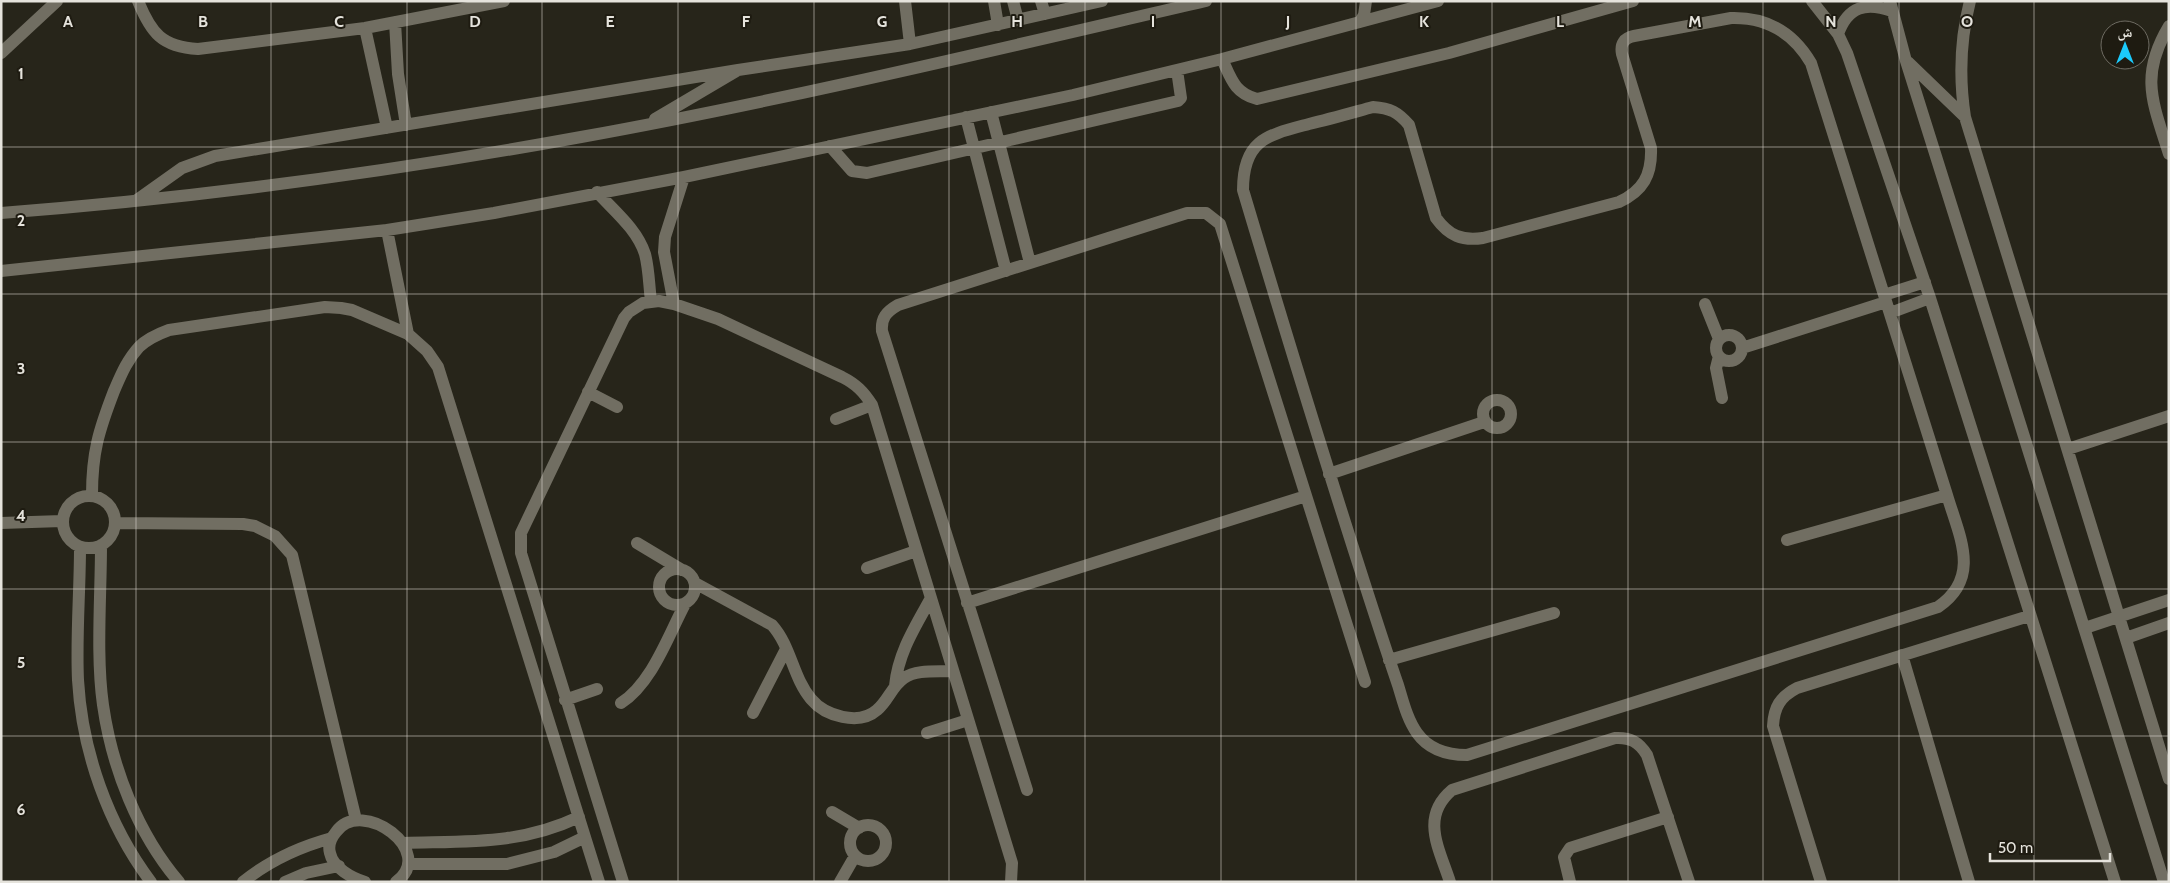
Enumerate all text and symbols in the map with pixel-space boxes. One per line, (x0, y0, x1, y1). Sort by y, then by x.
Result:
text: A (63, 12, 73, 31)
text: B (198, 12, 208, 31)
text: C (334, 12, 344, 31)
text: D (469, 12, 481, 31)
text: E (605, 12, 615, 31)
text: F (742, 12, 751, 31)
text: G (877, 12, 887, 31)
text: H (1011, 12, 1023, 31)
text: I (1151, 12, 1155, 31)
text: J (1285, 12, 1290, 31)
text: K (1419, 12, 1429, 31)
text: L (1556, 12, 1564, 31)
text: M (1688, 12, 1702, 31)
text: N (1825, 12, 1837, 31)
text: O (1961, 12, 1973, 31)
north arrow (2100, 20, 2150, 70)
text: ش (2118, 23, 2133, 41)
text: 1 (18, 64, 24, 83)
text: 2 (17, 211, 25, 230)
text: 3 (17, 359, 25, 378)
text: 4 (16, 506, 26, 525)
text: 5 (17, 653, 25, 672)
text: 6 (17, 800, 26, 819)
scale bar (1990, 830, 2110, 862)
text: 50 m (1998, 839, 2033, 857)

